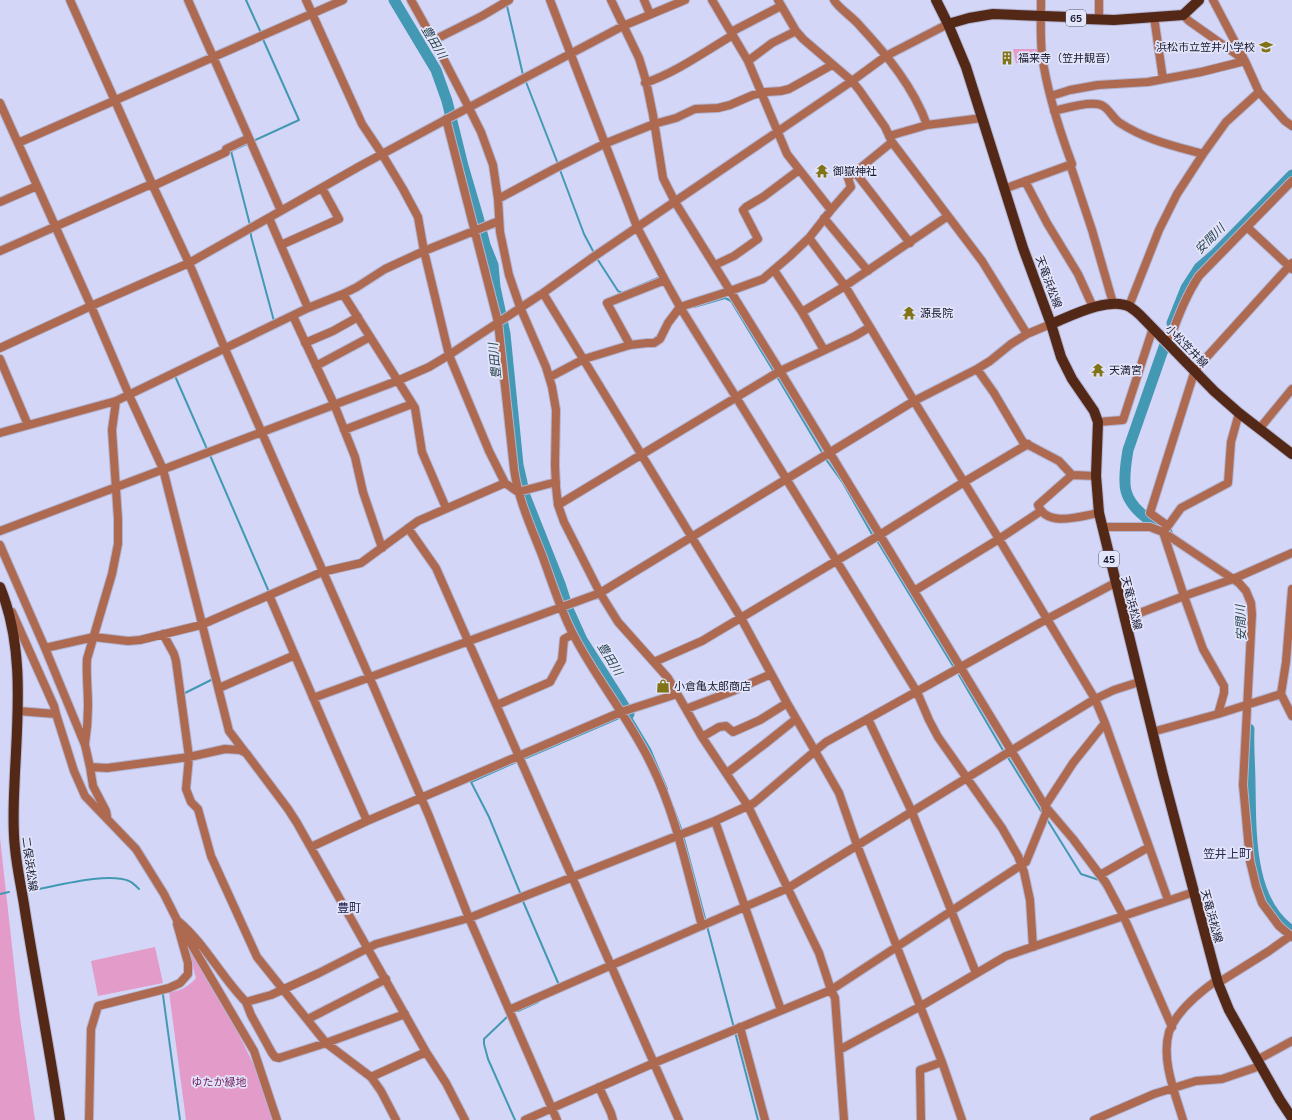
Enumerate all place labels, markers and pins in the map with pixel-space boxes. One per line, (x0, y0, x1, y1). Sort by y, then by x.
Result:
school or university icon: 浜松市立笠井小学校 (1258, 39, 1274, 55)
place label: 浜松市立笠井小学校 (1156, 40, 1255, 55)
building icon: 福来寺（笠井観音） (999, 50, 1015, 66)
place label: 福来寺（笠井観音） (1018, 51, 1117, 66)
temple icon: 御嶽神社 (814, 163, 830, 179)
place label: 御嶽神社 (832, 164, 877, 179)
temple icon: 源長院 (901, 305, 917, 321)
place label: 源長院 (920, 306, 953, 321)
temple icon: 天満宮 (1090, 362, 1106, 378)
place label: 天満宮 (1109, 363, 1142, 378)
shop icon: 小倉亀太郎商店 (655, 678, 671, 694)
place label: 小倉亀太郎商店 (674, 679, 751, 694)

